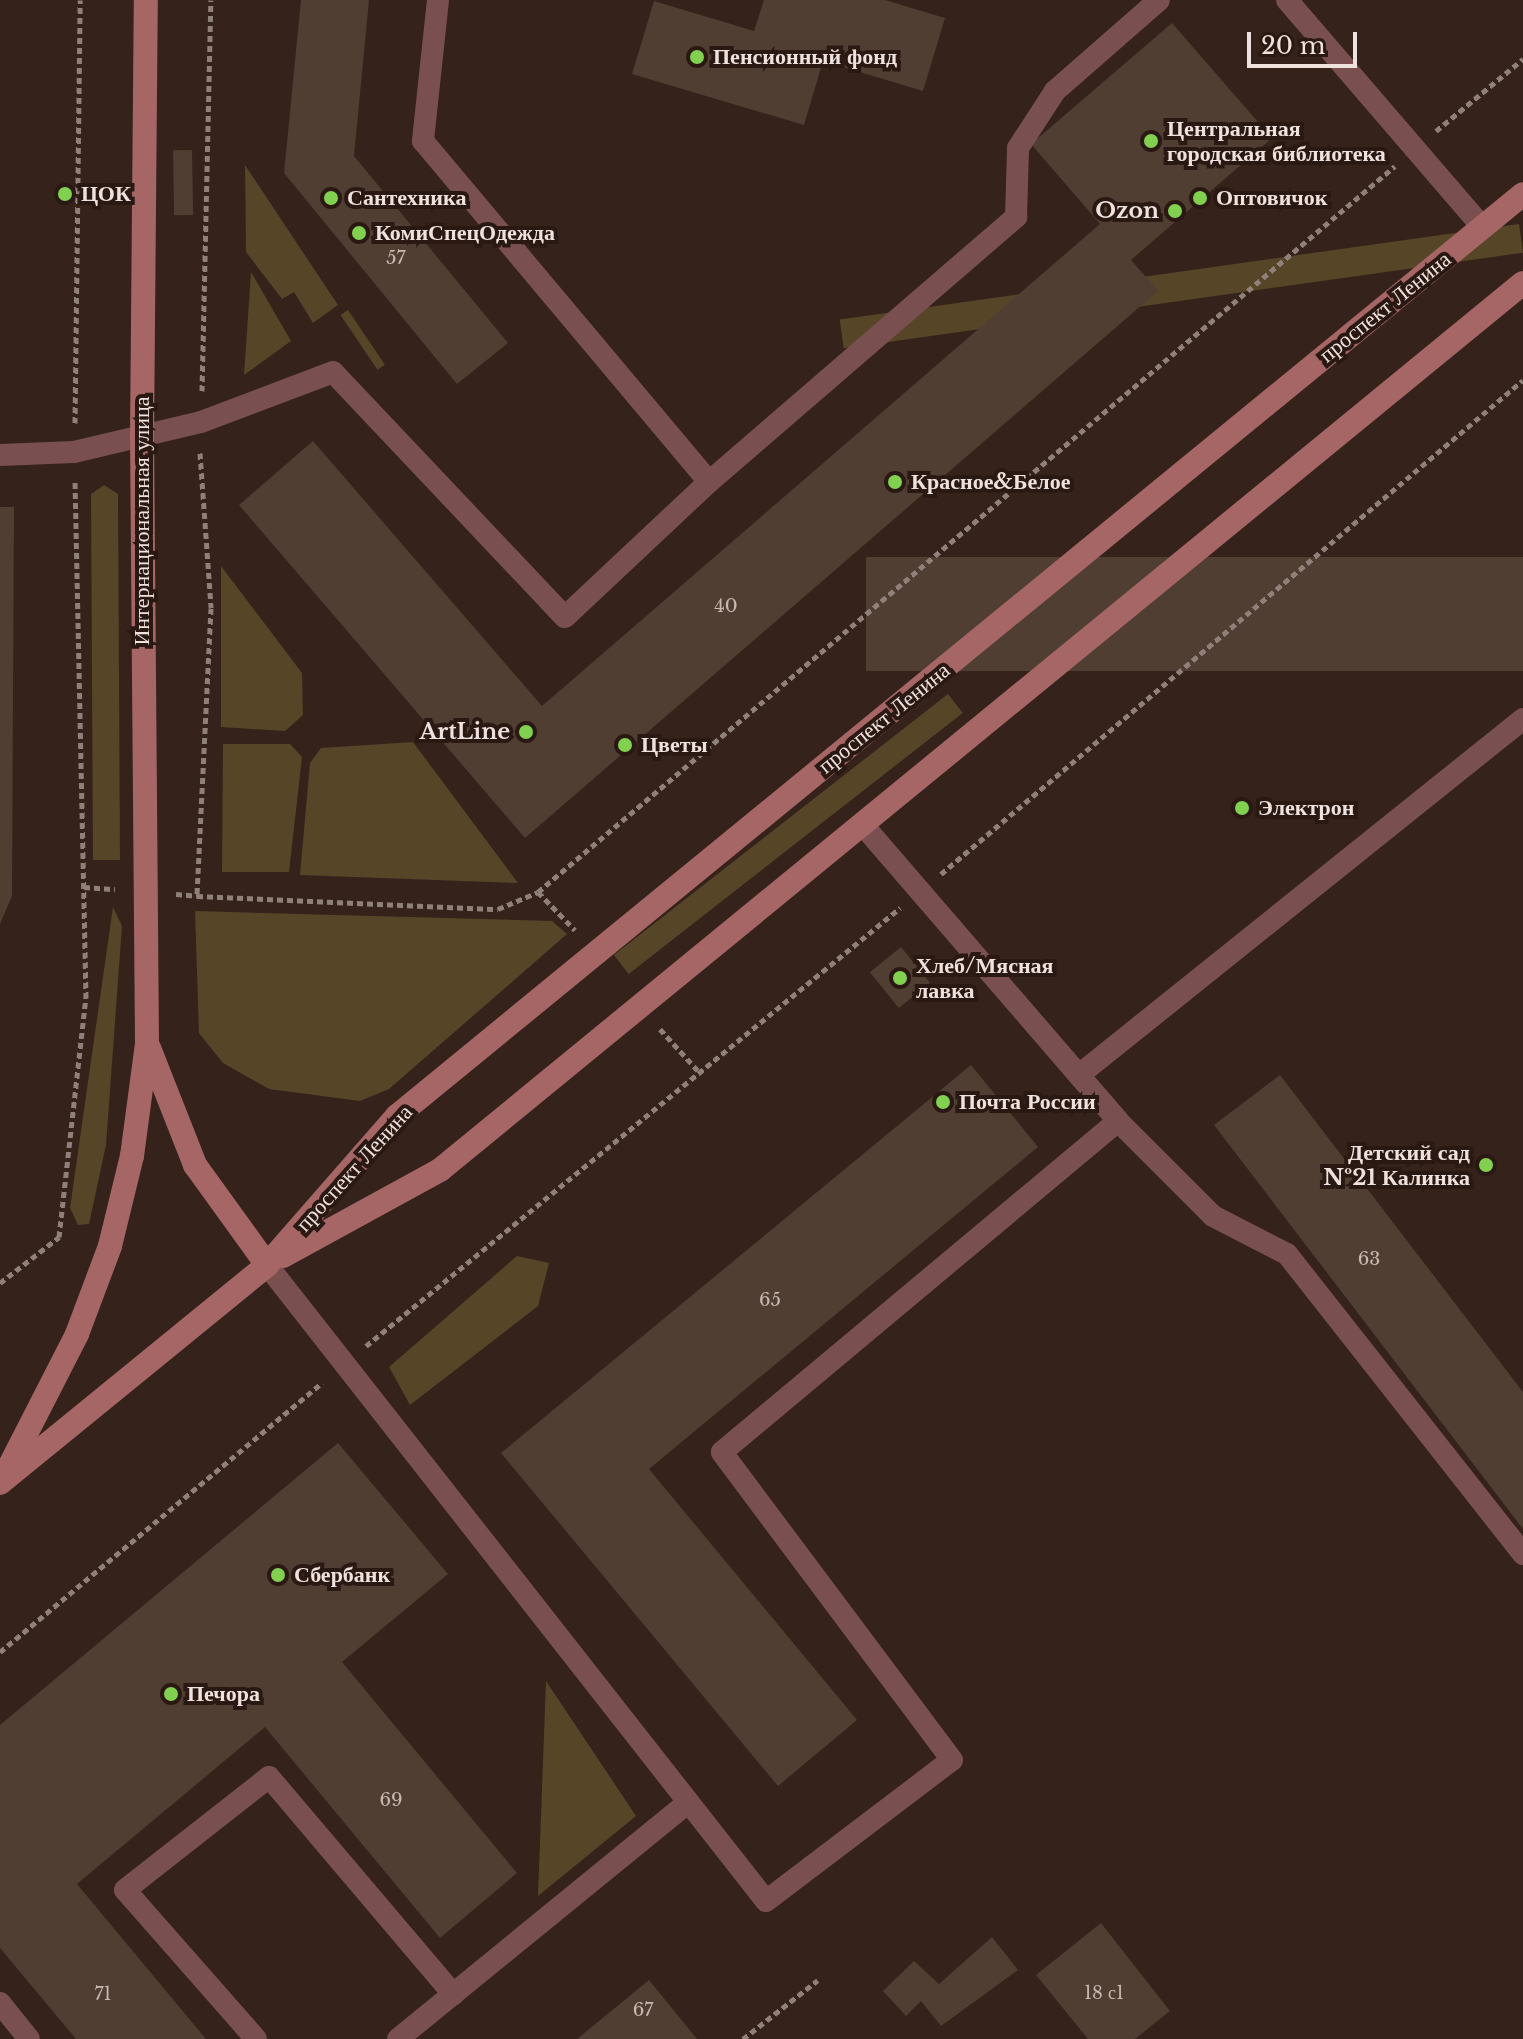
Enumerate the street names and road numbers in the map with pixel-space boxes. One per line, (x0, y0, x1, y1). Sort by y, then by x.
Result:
street label: проспект Ленина (1314, 246, 1456, 368)
street label: Интернациональная улица (129, 396, 155, 646)
street label: проспект Ленина (813, 657, 955, 779)
street label: проспект Ленина (290, 1099, 418, 1237)

